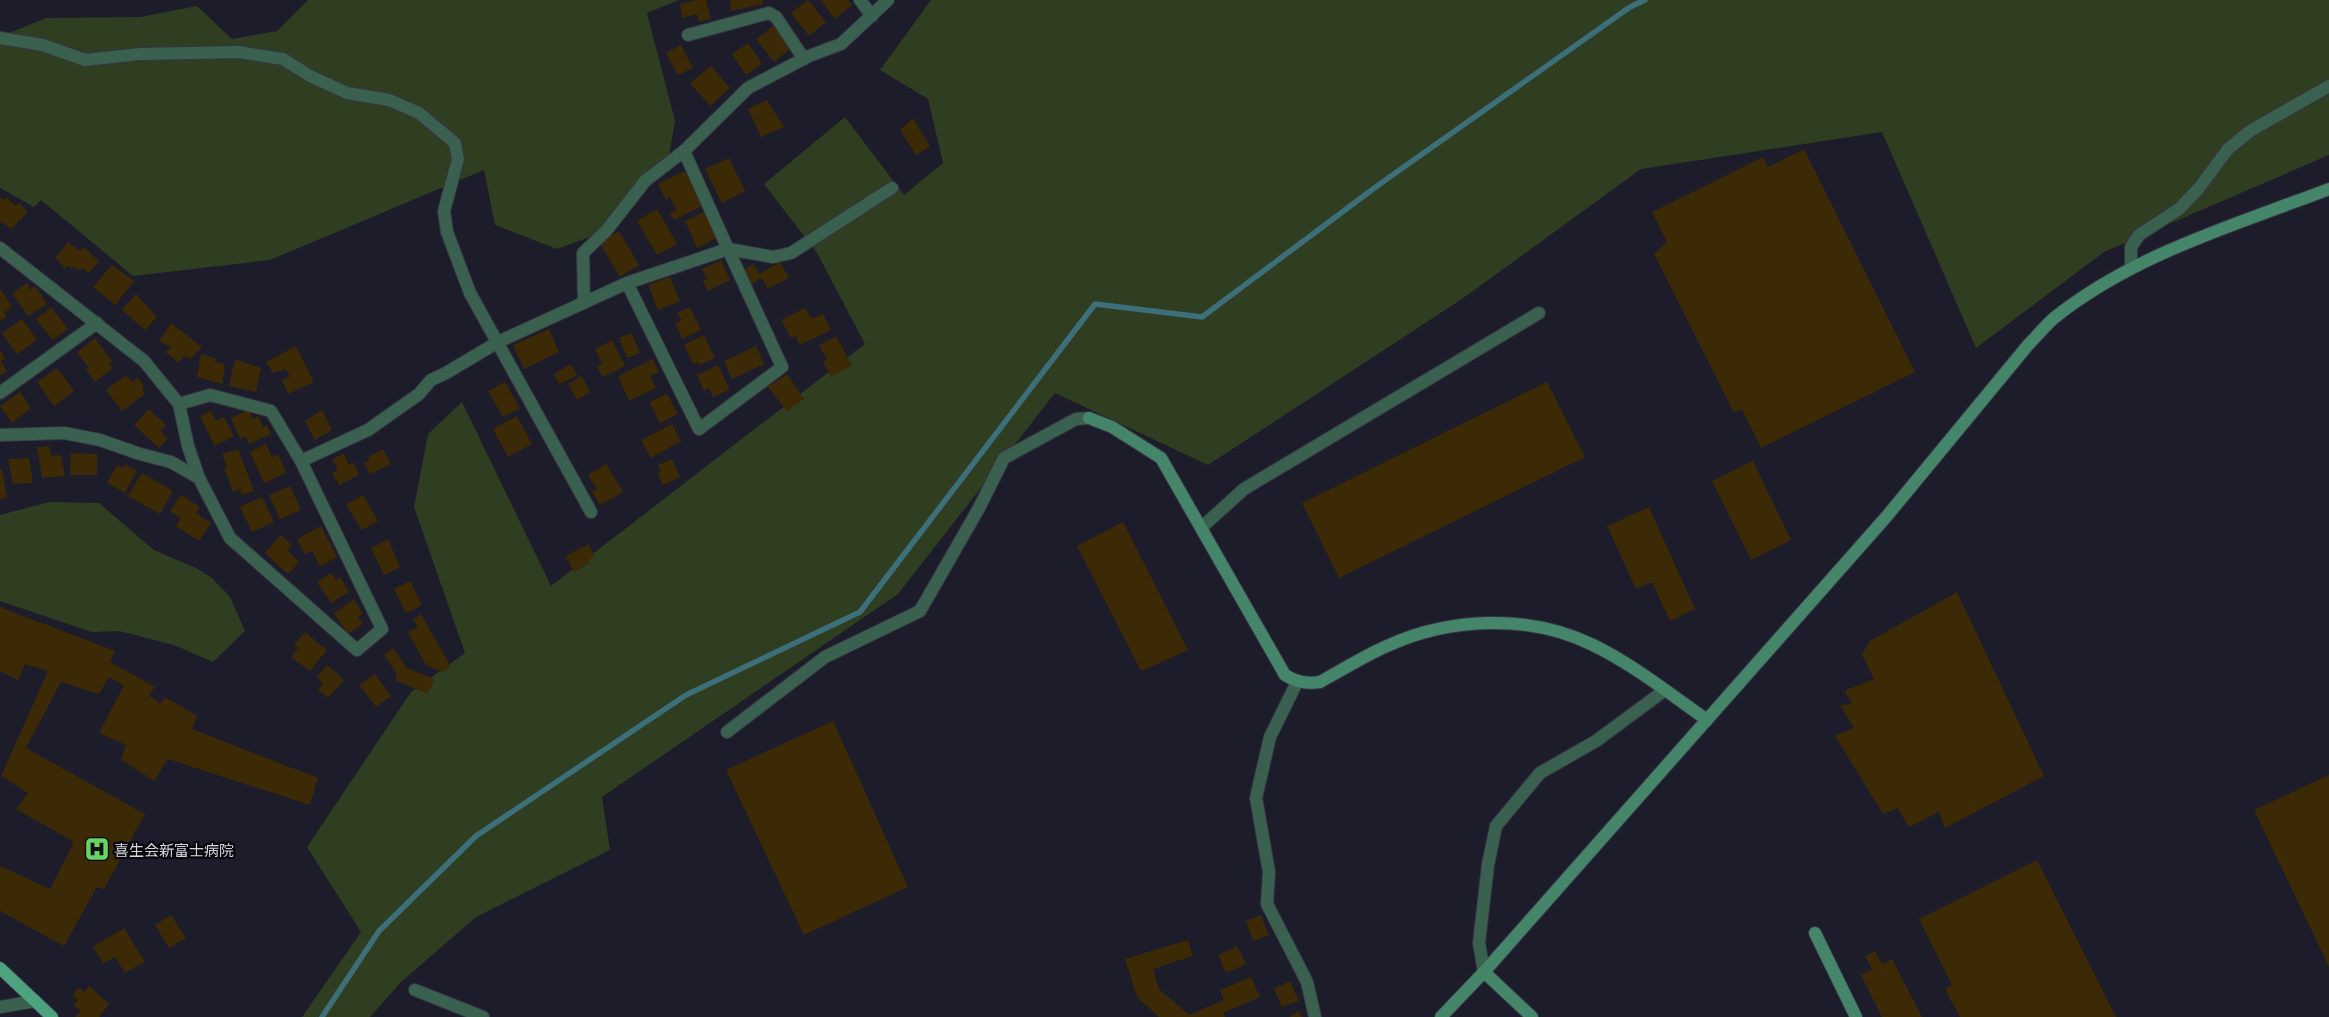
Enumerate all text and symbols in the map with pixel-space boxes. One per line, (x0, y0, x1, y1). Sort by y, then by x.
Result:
hospital icon: 喜生会新富士病院 (84, 836, 110, 862)
place label: 喜生会新富士病院 (114, 839, 234, 860)

